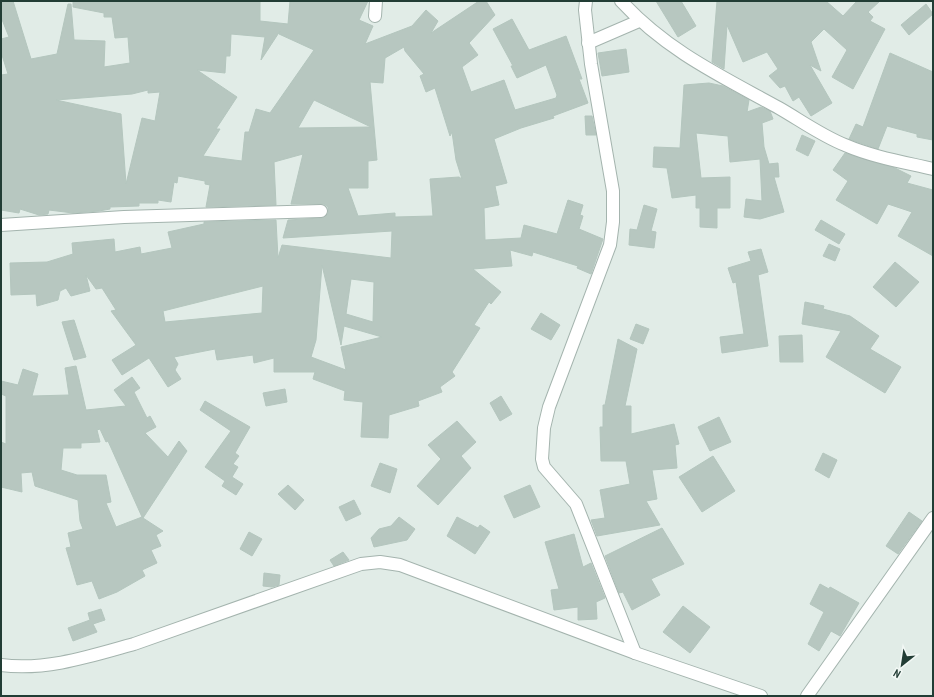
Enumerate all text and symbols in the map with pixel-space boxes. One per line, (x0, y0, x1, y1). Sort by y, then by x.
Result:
north arrow (882, 645, 922, 685)
text: N (891, 666, 903, 681)

